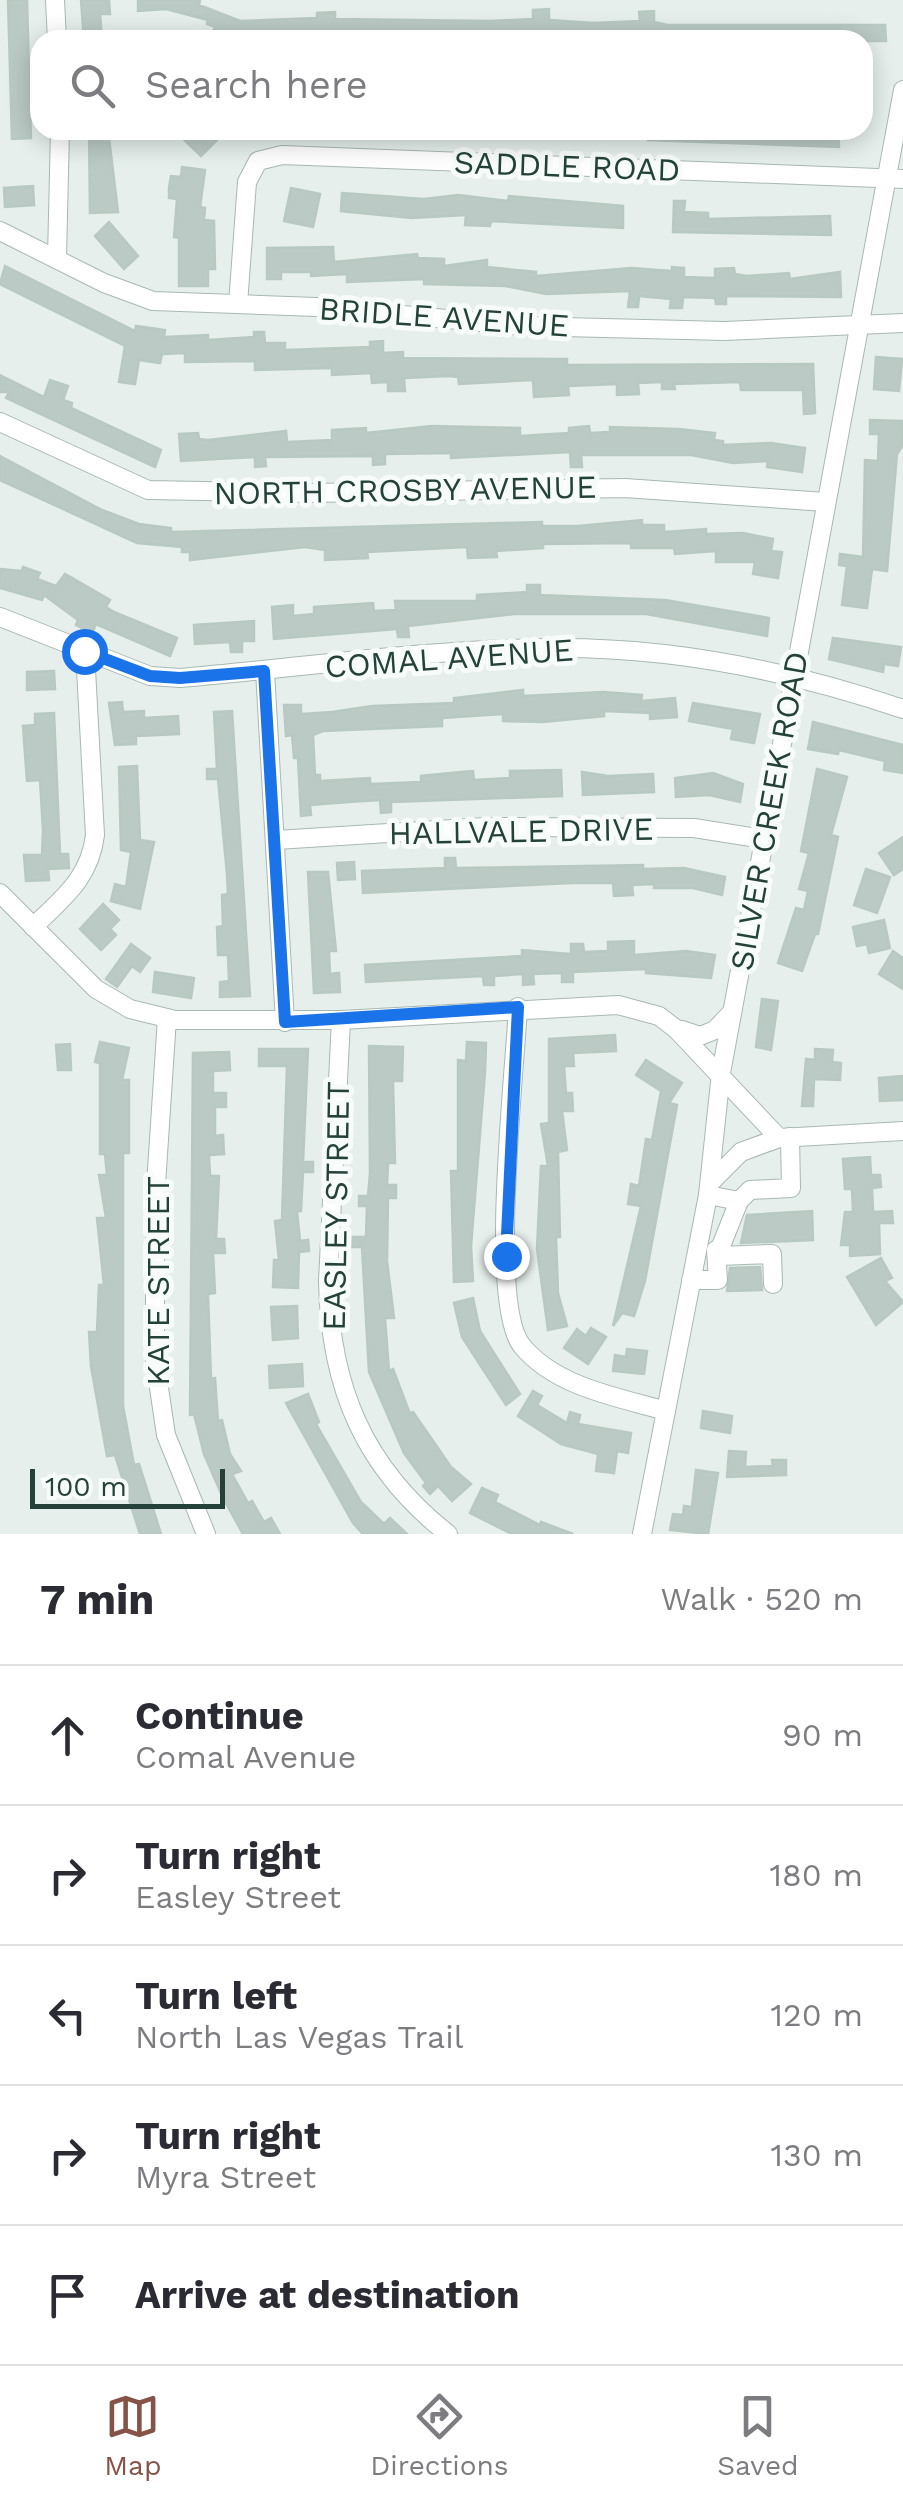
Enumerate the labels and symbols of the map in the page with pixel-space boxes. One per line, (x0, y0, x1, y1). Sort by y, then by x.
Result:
street label: SADDLE ROAD (453, 143, 681, 189)
street label: BRIDLE AVENUE (318, 289, 570, 345)
street label: NORTH CROSBY AVENUE (213, 468, 597, 512)
route start (62, 629, 108, 675)
street label: COMAL AVENUE (323, 630, 575, 686)
street label: SILVER CREEK ROAD (722, 649, 816, 973)
street label: HALLVALE DRIVE (388, 810, 654, 852)
street label: EASLEY STREET (315, 1081, 357, 1331)
street label: KATE STREET (139, 1176, 177, 1386)
route end (484, 1234, 530, 1280)
scale bar (30, 1464, 225, 1508)

